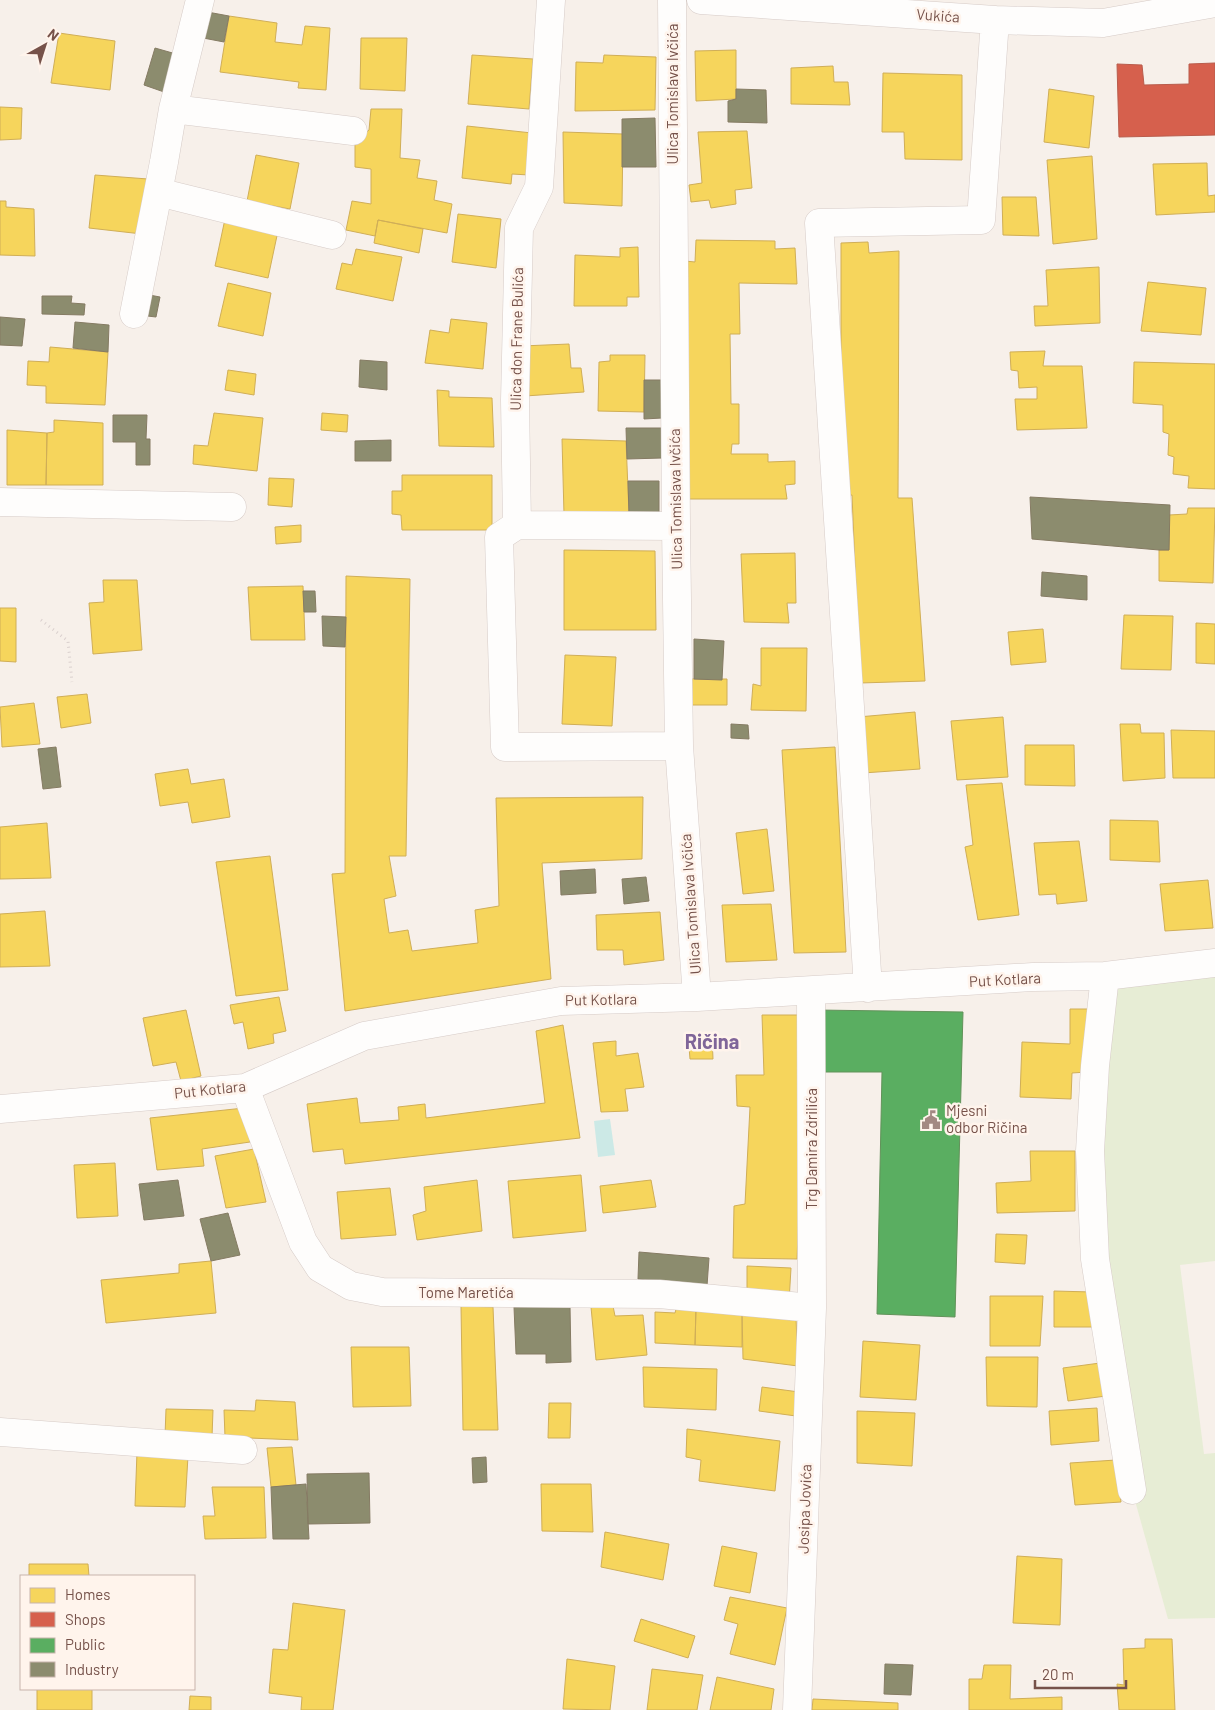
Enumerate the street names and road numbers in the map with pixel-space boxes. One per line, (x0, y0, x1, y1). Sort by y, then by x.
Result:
street label: Vukića (916, 5, 960, 25)
street label: Ulica Tomislava Ivčića (663, 23, 681, 165)
street label: Ulica don Frane Bulića (506, 267, 526, 411)
street label: Ulica Tomislava Ivčića (665, 428, 685, 570)
street label: Ulica Tomislava Ivčića (676, 833, 704, 975)
street label: Put Kotlara (968, 968, 1041, 990)
street label: Put Kotlara (565, 989, 637, 1009)
street label: Put Kotlara (173, 1076, 247, 1102)
street label: Trg Damira Zdrilića (802, 1088, 820, 1210)
street label: Tome Maretića (418, 1283, 514, 1301)
street label: Josipa Jovića (793, 1464, 815, 1554)

